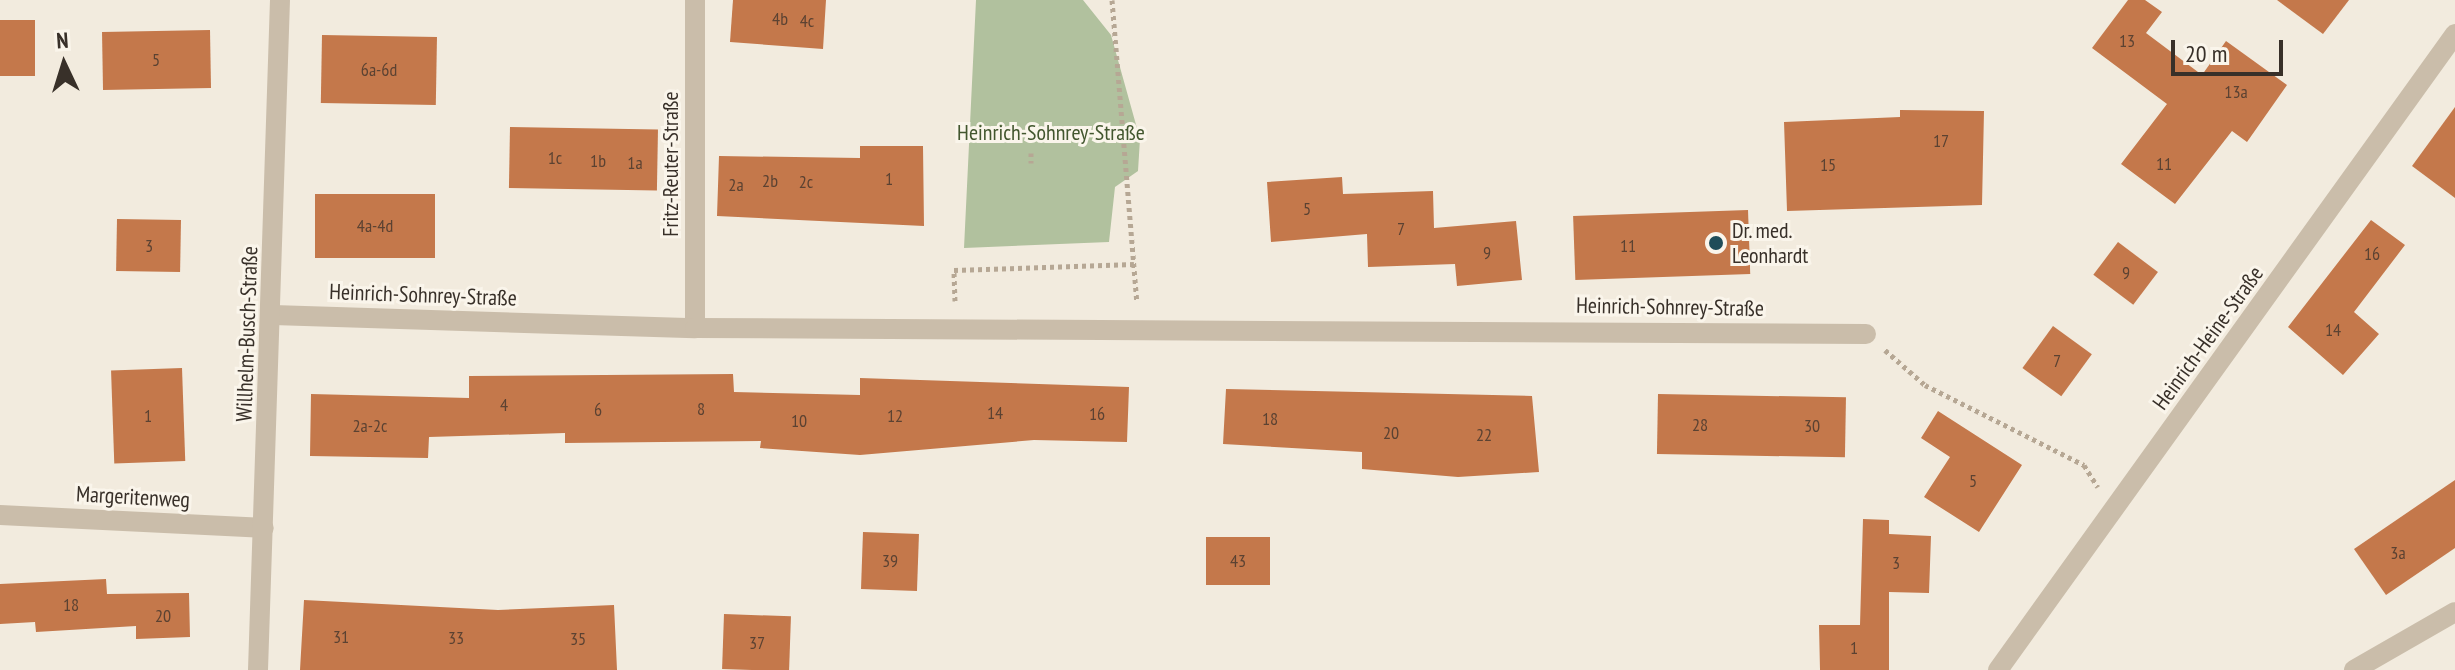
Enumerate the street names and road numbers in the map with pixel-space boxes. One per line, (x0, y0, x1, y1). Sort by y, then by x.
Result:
street label: Fritz-Reuter-Straße (658, 91, 684, 237)
street label: Willhelm-Busch-Straße (231, 246, 263, 422)
street label: Heinrich-Heine-Straße (2147, 261, 2269, 415)
street label: Heinrich-Sohnrey-Straße (329, 279, 517, 311)
street label: Heinrich-Sohnrey-Straße (1576, 292, 1764, 322)
street label: Margeritenweg (75, 481, 191, 513)

